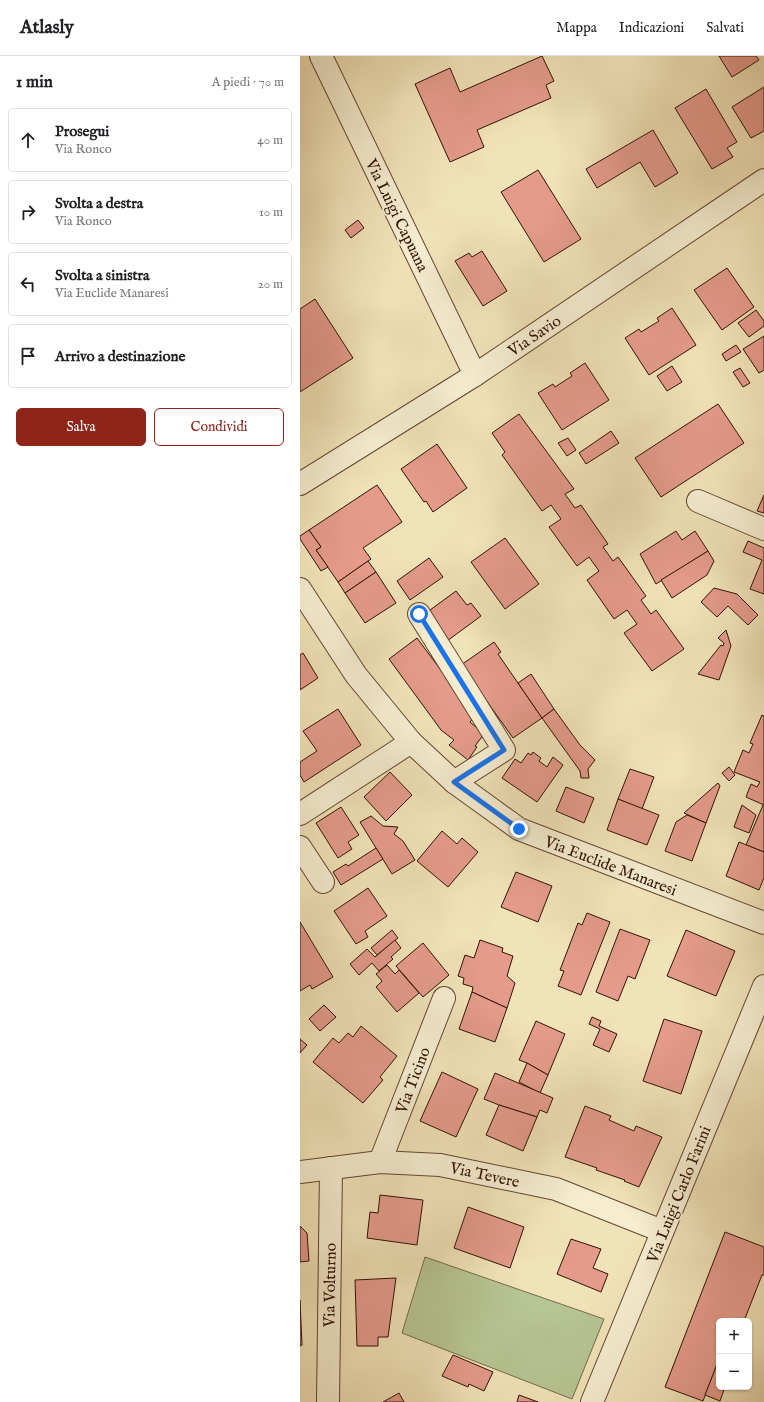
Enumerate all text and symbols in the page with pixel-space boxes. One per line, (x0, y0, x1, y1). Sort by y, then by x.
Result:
text: Atlasly (20, 16, 74, 40)
text: Mappa (556, 19, 597, 37)
text: Indicazioni (619, 19, 684, 37)
text: Salvati (706, 19, 744, 37)
text: 1 min (16, 72, 53, 93)
text: A piedi · 70 m (212, 74, 284, 91)
text: Prosegui (55, 122, 109, 141)
icon: ahead (17, 129, 39, 151)
text: 40 m (257, 132, 283, 149)
text: Via Ronco (55, 141, 112, 158)
street label: Via Luigi Capuana (360, 155, 432, 276)
text: Svolta a destra (55, 194, 143, 213)
icon: right (17, 201, 39, 223)
text: 10 m (259, 204, 283, 221)
text: Via Ronco (55, 213, 112, 230)
text: Svolta a sinistra (55, 266, 150, 285)
icon: left (17, 273, 39, 295)
text: 20 m (258, 276, 283, 293)
text: Via Euclide Manaresi (55, 285, 169, 302)
street label: Via Savio (504, 311, 566, 362)
icon: arrive (17, 345, 39, 367)
text: Arrivo a destinazione (55, 347, 185, 366)
button: Salva (16, 408, 146, 446)
button: Condividi (154, 408, 284, 446)
route start (410, 605, 428, 623)
route end (510, 820, 528, 838)
street label: Via Euclide Manaresi (540, 832, 679, 901)
street label: Via Ticino (392, 1044, 436, 1118)
street label: Via Luigi Carlo Farini (643, 1123, 716, 1267)
street label: Via Tevere (447, 1159, 521, 1193)
street label: Via Volturno (320, 1242, 342, 1328)
map controls (716, 1318, 752, 1390)
button: + (716, 1318, 752, 1354)
button: − (716, 1354, 752, 1390)

